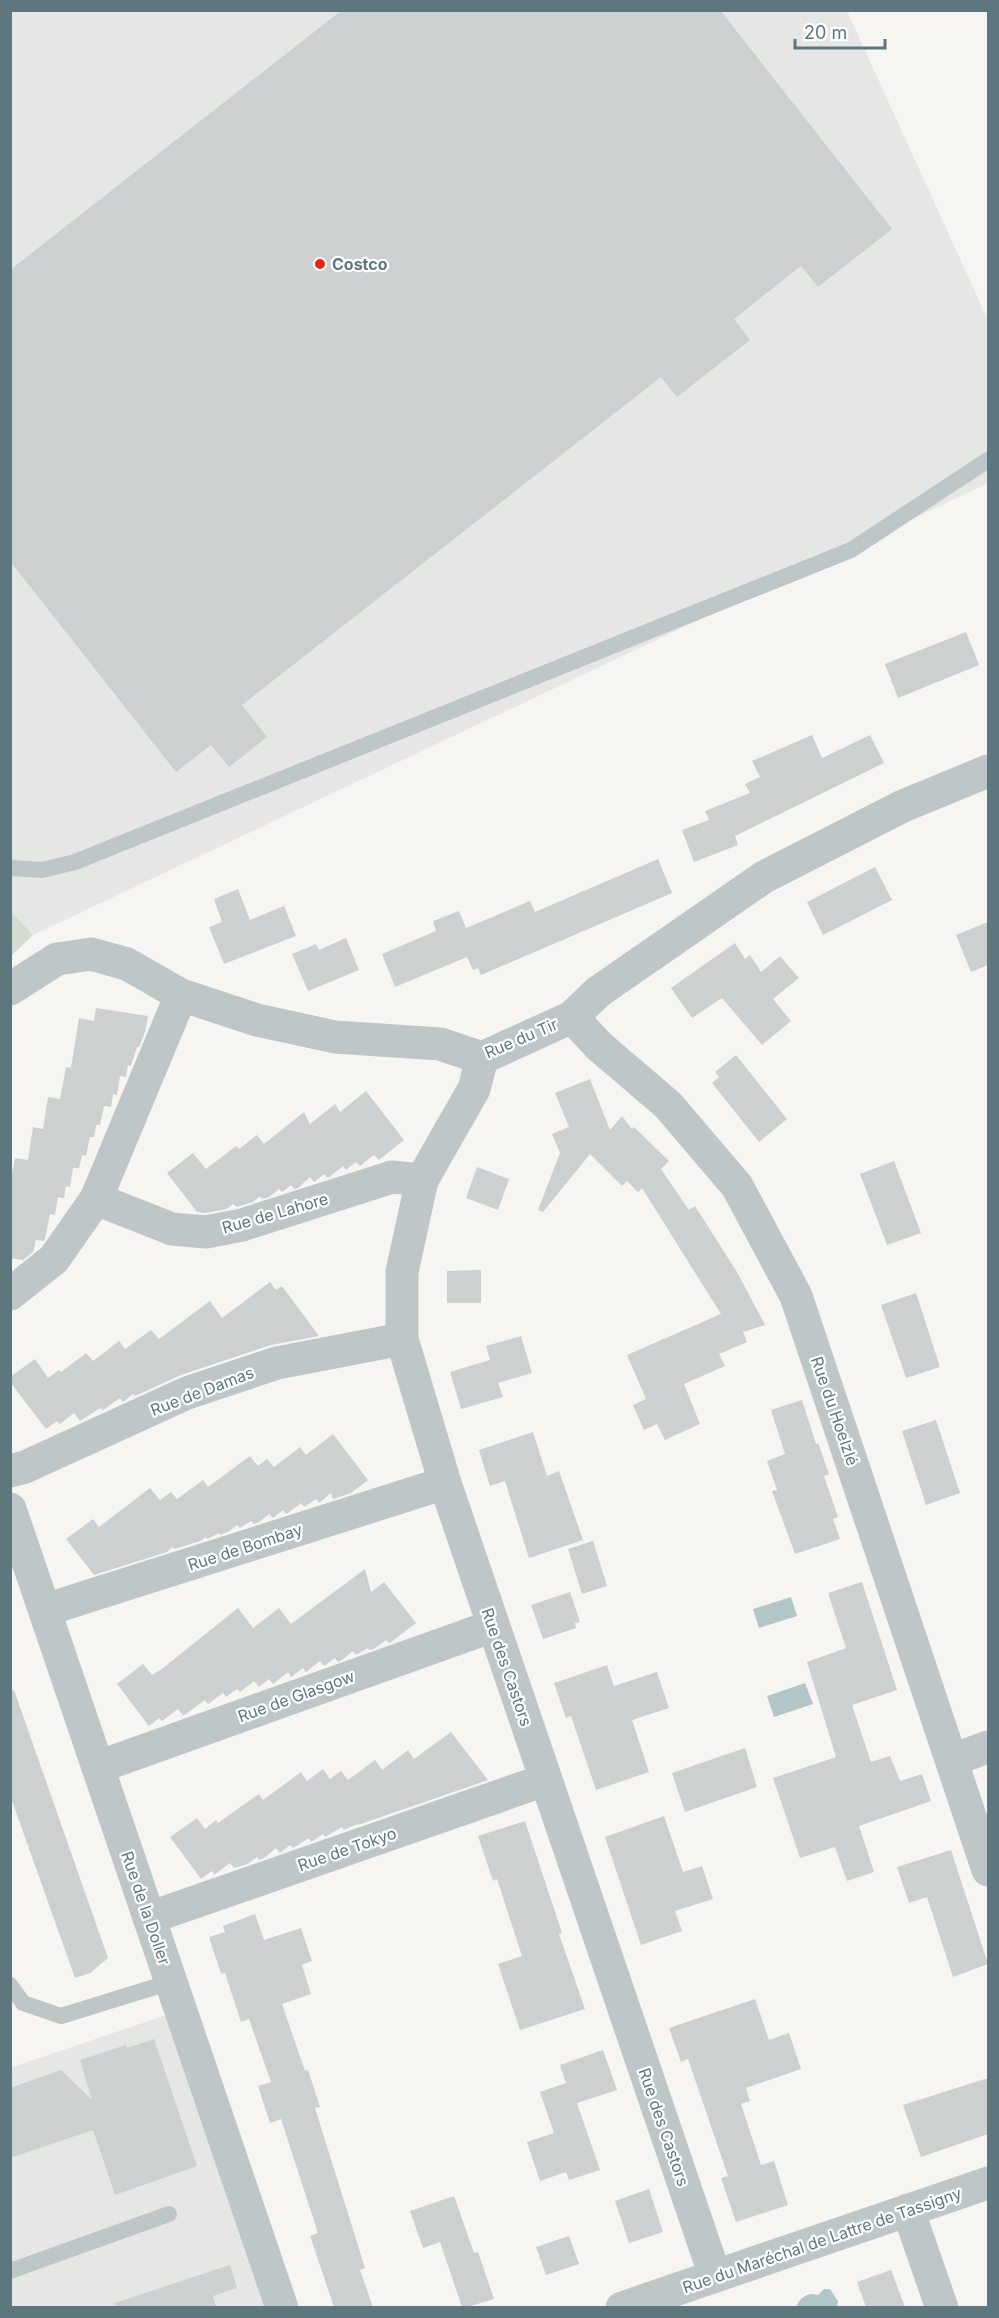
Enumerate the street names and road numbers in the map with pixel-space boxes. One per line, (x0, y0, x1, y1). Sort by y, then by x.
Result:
street label: Rue du Tir (481, 1014, 561, 1062)
street label: Rue de Lahore (220, 1188, 330, 1238)
street label: Rue du Hoelzlé (807, 1354, 863, 1468)
street label: Rue de Damas (147, 1362, 257, 1420)
street label: Rue de Bombay (185, 1519, 305, 1575)
street label: Rue des Castors (477, 1605, 537, 1729)
street label: Rue de Glasgow (235, 1666, 357, 1726)
street label: Rue de Tokyo (295, 1823, 399, 1875)
street label: Rue de la Doller (117, 1849, 175, 1967)
street label: Rue des Castors (634, 2065, 694, 2189)
street label: Rue du Maréchal de Lattre de Tassigny (680, 2183, 964, 2297)

